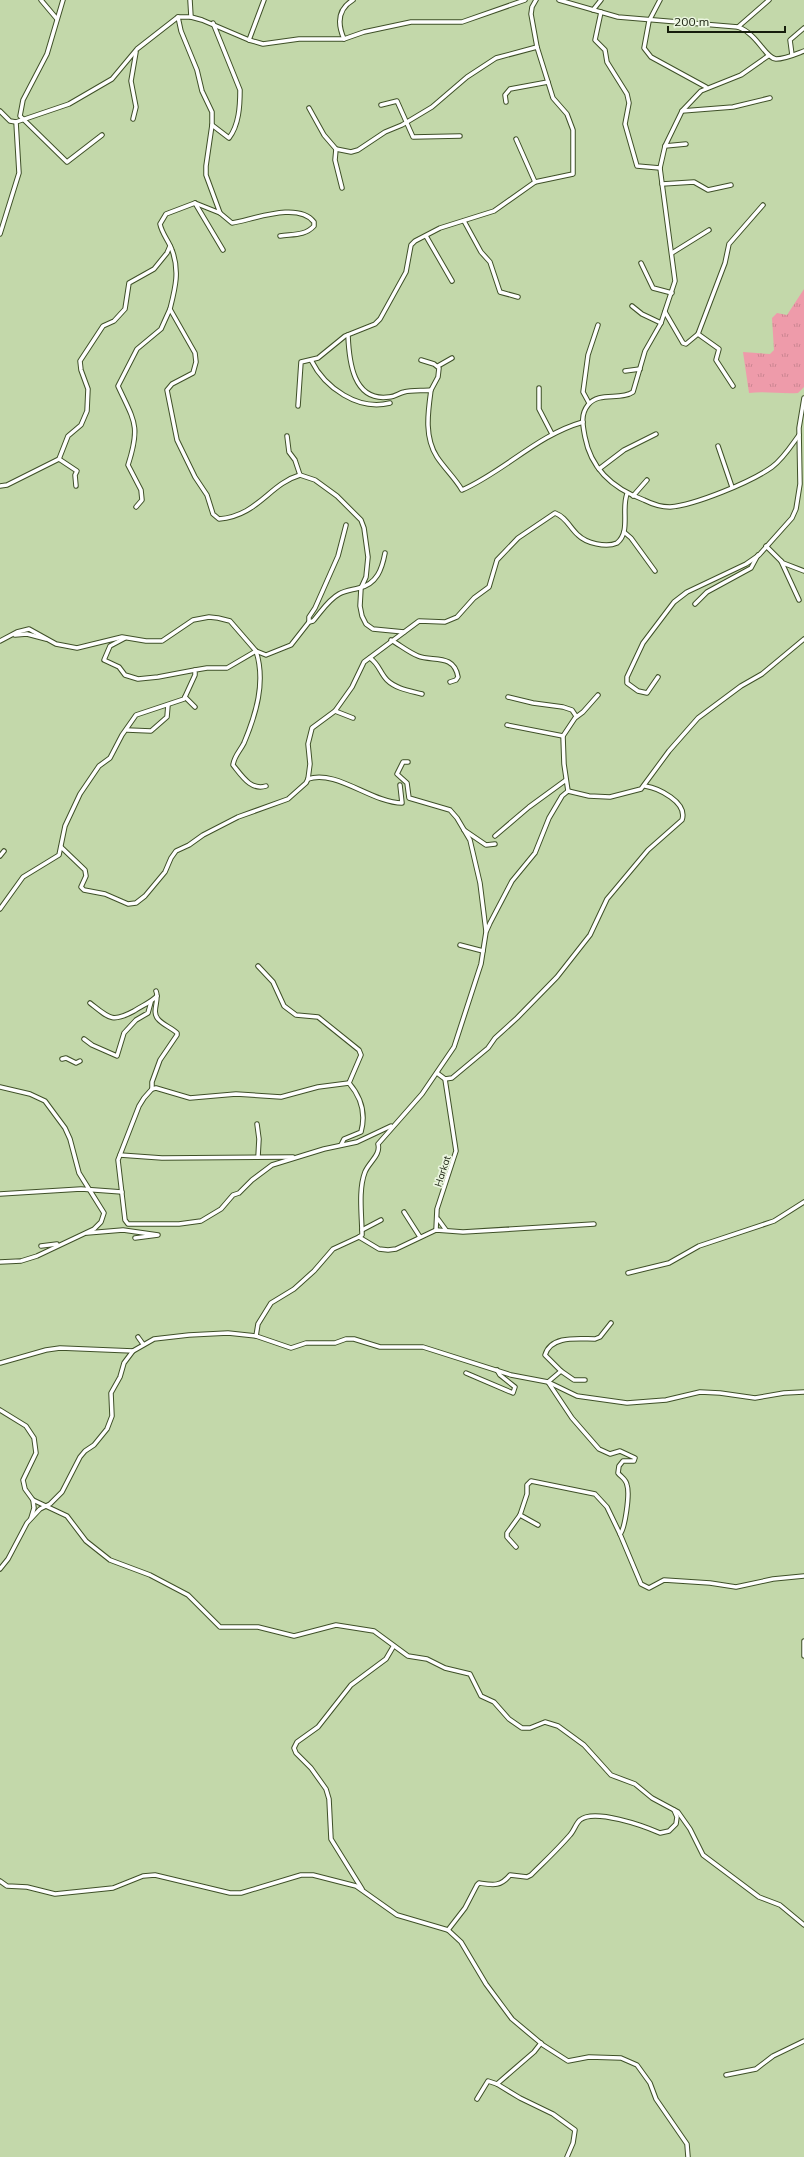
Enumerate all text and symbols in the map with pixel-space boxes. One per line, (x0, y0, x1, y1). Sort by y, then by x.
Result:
scale bar (668, 8, 785, 34)
text: 200 m (674, 14, 709, 29)
street label: Harkat (431, 1154, 454, 1188)

